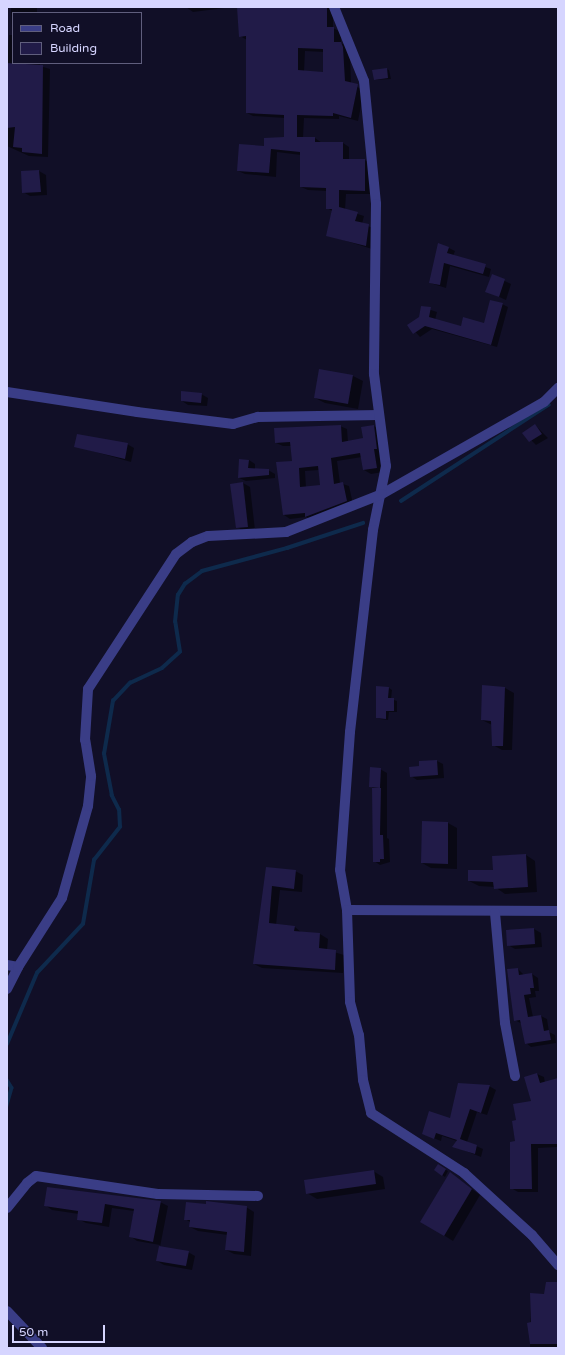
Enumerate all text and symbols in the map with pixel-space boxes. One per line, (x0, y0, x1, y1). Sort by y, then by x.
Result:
legend (12, 12, 142, 64)
text: Road (50, 21, 80, 35)
text: Building (50, 41, 97, 55)
scale bar (14, 1317, 107, 1343)
text: 50 m (19, 1325, 48, 1339)

